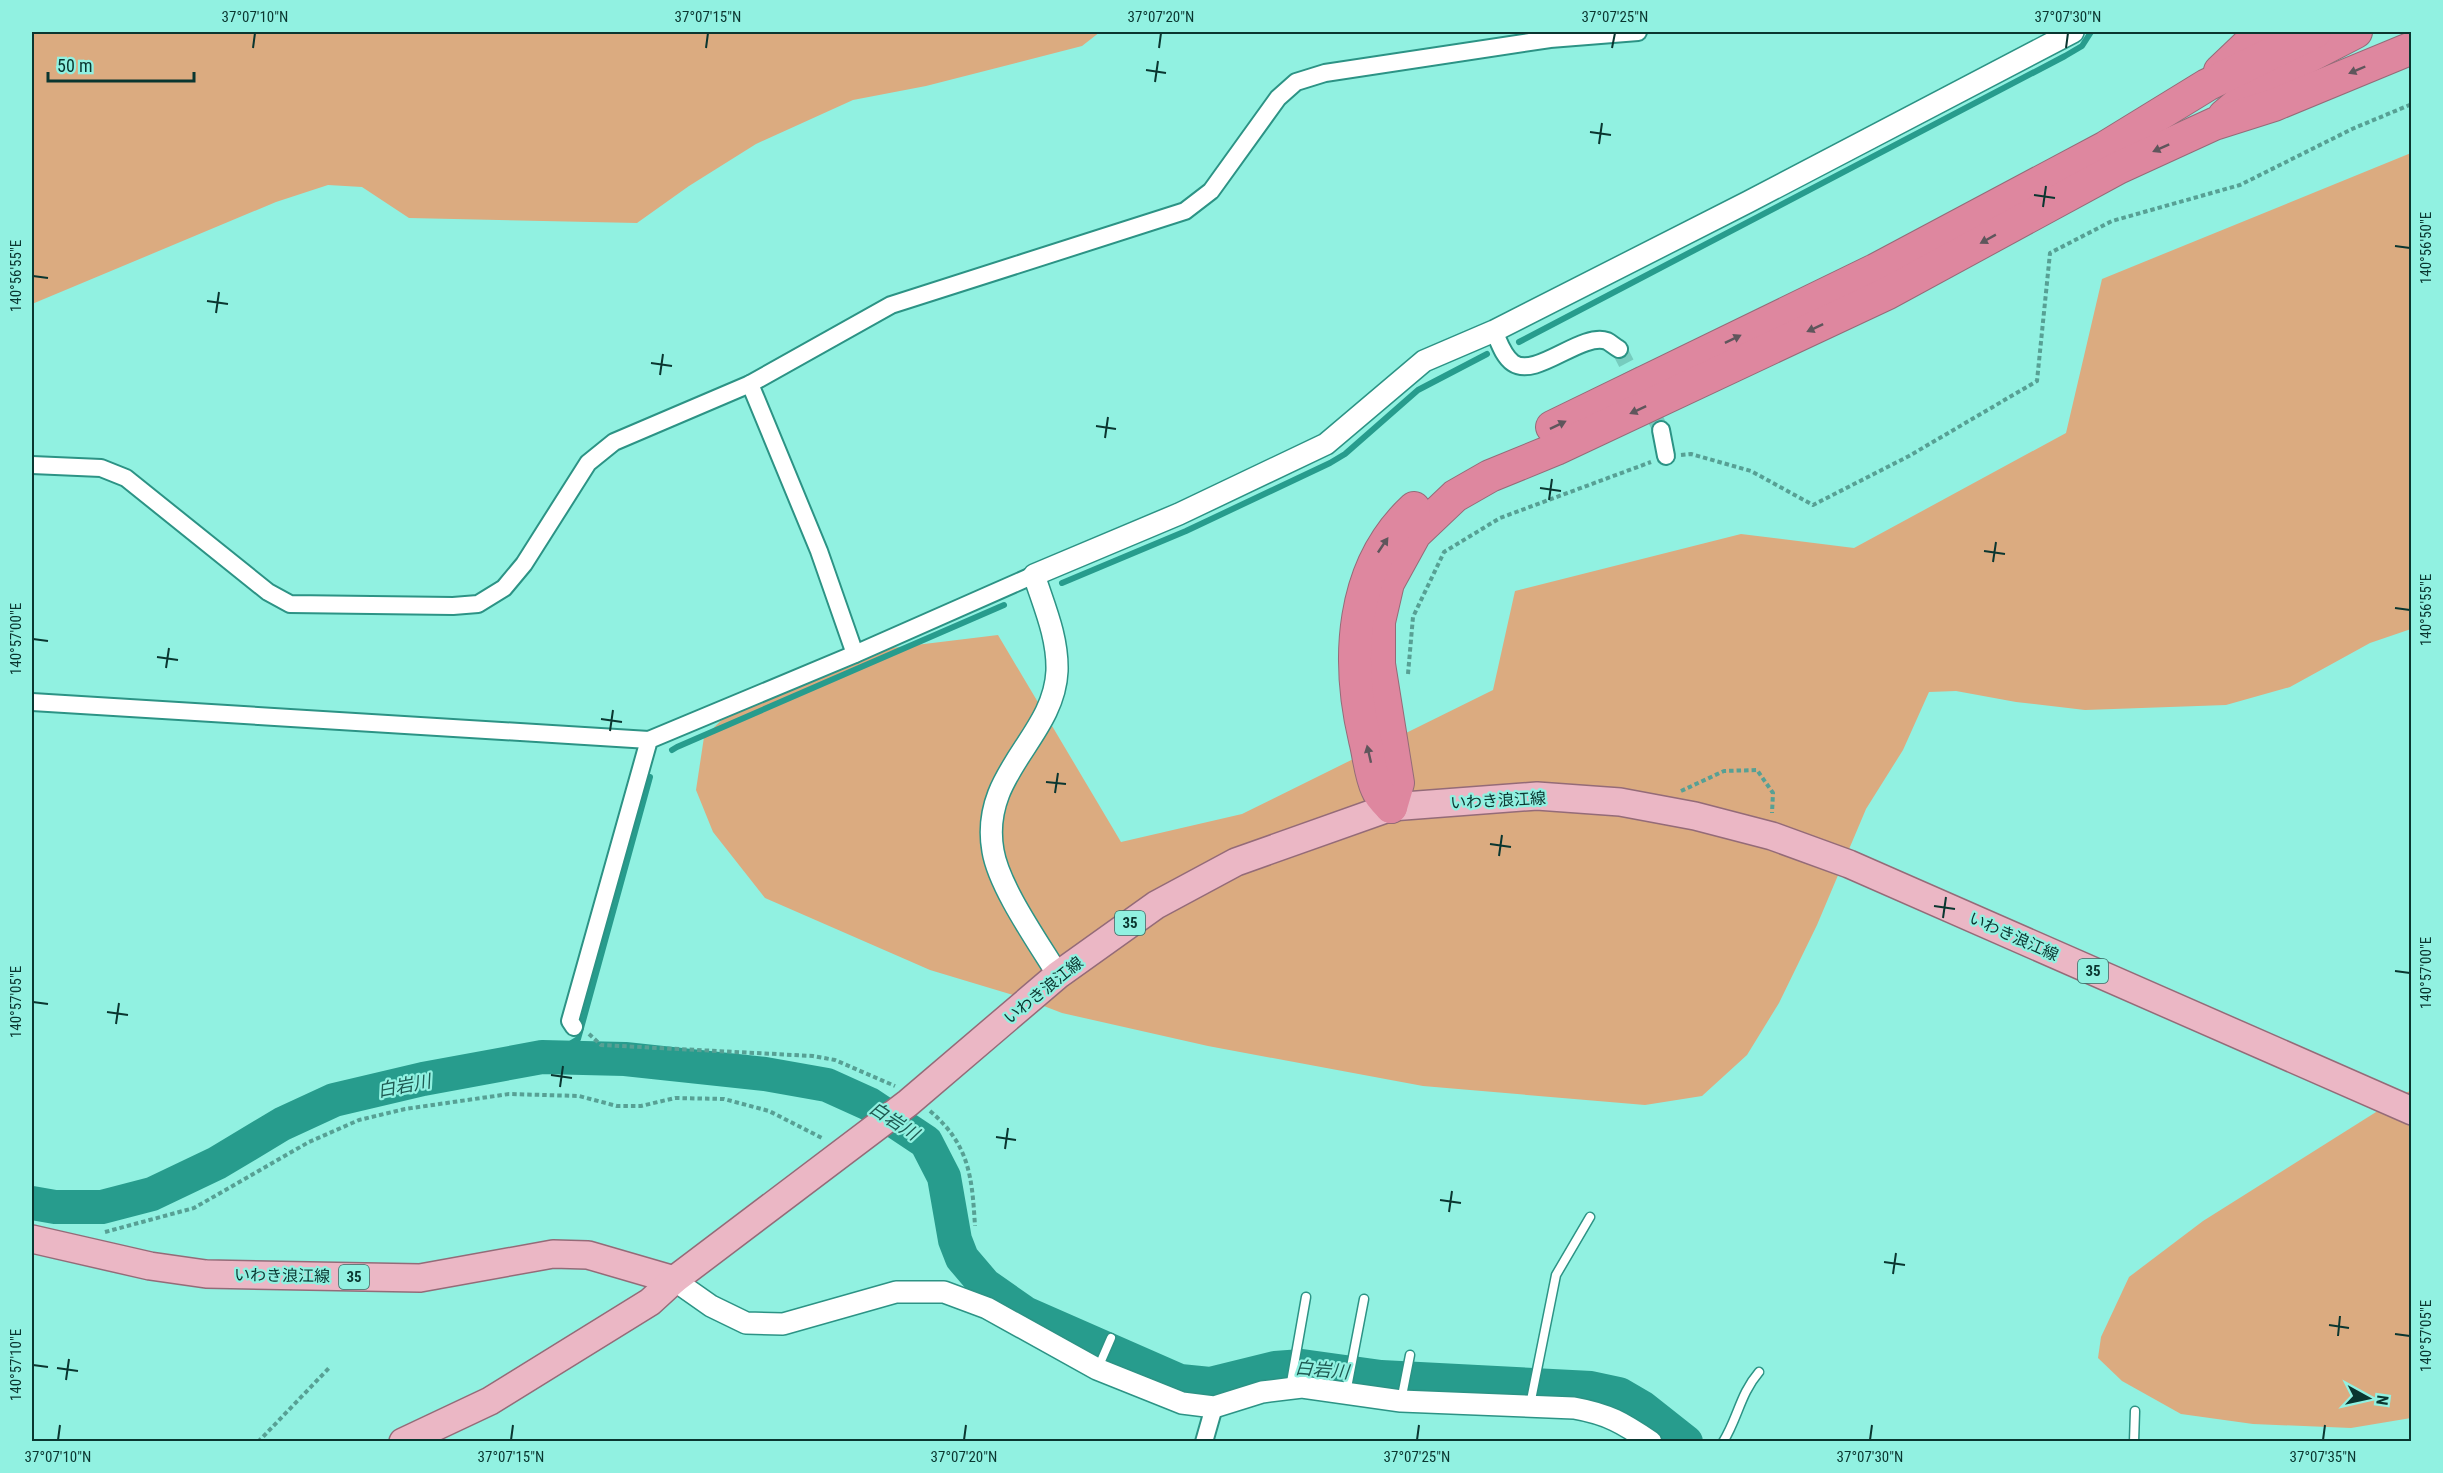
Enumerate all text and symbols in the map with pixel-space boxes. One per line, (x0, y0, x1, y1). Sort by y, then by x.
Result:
text: 37°07'10"N (222, 8, 288, 26)
text: 37°07'15"N (675, 8, 741, 26)
text: 37°07'20"N (1128, 8, 1194, 26)
text: 37°07'25"N (1582, 8, 1648, 26)
text: 37°07'30"N (2035, 8, 2101, 26)
scale bar (48, 45, 194, 83)
text: 50 m (57, 55, 92, 76)
one-way arrow (2348, 65, 2366, 75)
one-way arrow (2153, 144, 2170, 153)
text: 140°56'50"E (2417, 212, 2435, 284)
one-way arrow (1980, 234, 1997, 244)
text: 140°56'55"E (7, 240, 25, 312)
one-way arrow (1806, 323, 1823, 332)
one-way arrow (1725, 334, 1742, 344)
one-way arrow (1630, 406, 1647, 415)
one-way arrow (1549, 420, 1566, 429)
one-way arrow (1377, 537, 1388, 553)
text: 140°56'55"E (2417, 574, 2435, 646)
text: 140°57'00"E (7, 603, 25, 675)
one-way arrow (1363, 745, 1373, 764)
street label: いわき浪江線 (1450, 788, 1546, 812)
street label: いわき浪江線 (1966, 908, 2062, 965)
road number: 35 (1115, 911, 1145, 935)
text: 140°57'00"E (2417, 937, 2435, 1009)
street label: いわき浪江線 (1000, 953, 1087, 1028)
road number: 35 (2078, 959, 2108, 983)
text: 140°57'05"E (7, 966, 25, 1038)
water label: 白岩川 (375, 1070, 434, 1101)
water label: 白岩川 (866, 1097, 924, 1145)
street label: いわき浪江線 (234, 1265, 330, 1286)
road number: 35 (339, 1265, 369, 1289)
text: 140°57'05"E (2417, 1300, 2435, 1372)
text: 140°57'10"E (7, 1329, 25, 1401)
water label: 白岩川 (1294, 1357, 1352, 1382)
north arrow (2338, 1368, 2398, 1428)
text: N (2372, 1394, 2392, 1406)
text: 37°07'10"N (25, 1448, 91, 1466)
text: 37°07'15"N (478, 1448, 544, 1466)
text: 37°07'20"N (931, 1448, 997, 1466)
text: 37°07'25"N (1384, 1448, 1450, 1466)
text: 37°07'30"N (1837, 1448, 1903, 1466)
text: 37°07'35"N (2290, 1448, 2356, 1466)

